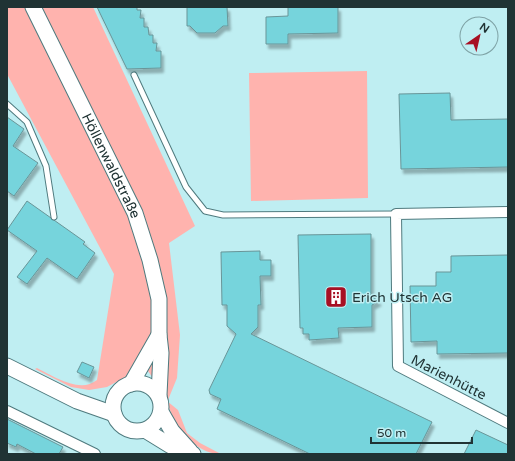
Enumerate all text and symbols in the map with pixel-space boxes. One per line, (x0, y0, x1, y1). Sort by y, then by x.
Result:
north arrow (459, 16, 499, 56)
text: N (477, 20, 492, 36)
street label: Höllenwaldstraße (78, 110, 144, 220)
building icon: Erich Utsch AG (323, 284, 349, 310)
place label: Erich Utsch AG (352, 289, 452, 306)
street label: Marienhütte (408, 351, 489, 404)
scale bar (371, 419, 472, 445)
text: 50 m (377, 426, 406, 440)

